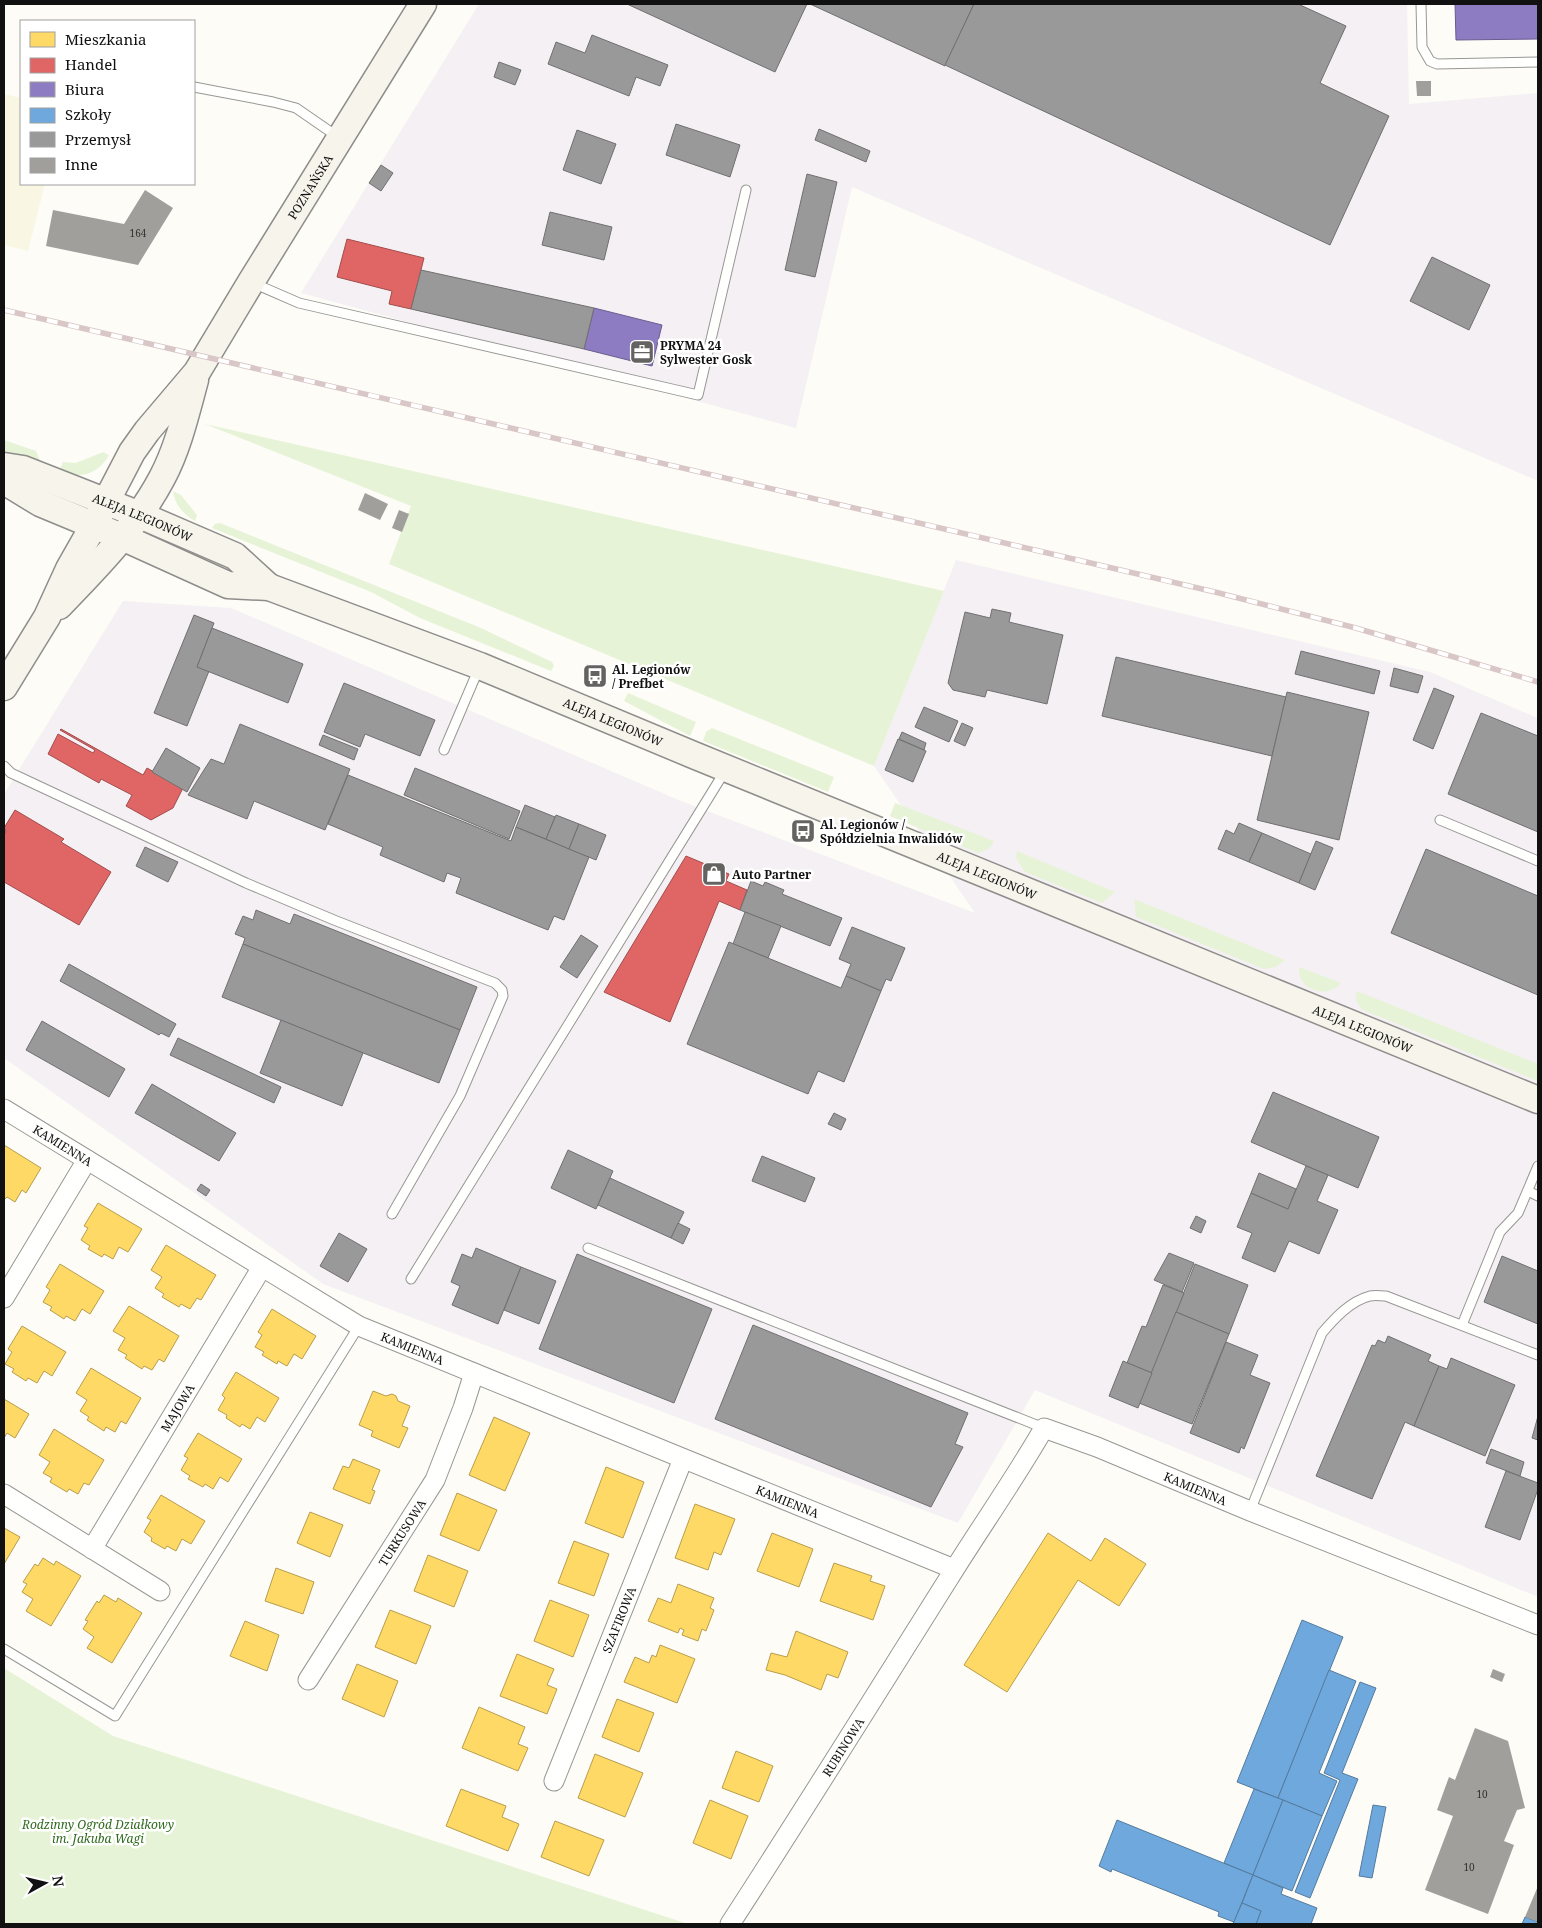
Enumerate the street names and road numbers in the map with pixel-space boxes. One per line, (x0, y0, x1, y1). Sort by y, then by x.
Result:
street label: POZNAŃSKA (283, 151, 337, 222)
street label: ALEJA LEGIONÓW (90, 489, 195, 545)
street label: ALEJA LEGIONÓW (561, 693, 666, 750)
street label: ALEJA LEGIONÓW (934, 847, 1040, 903)
street label: ALEJA LEGIONÓW (1310, 1000, 1416, 1057)
street label: KAMIENNA (30, 1120, 96, 1170)
street label: KAMIENNA (378, 1327, 447, 1369)
street label: MAJOWA (156, 1380, 198, 1435)
street label: KAMIENNA (1161, 1467, 1230, 1509)
street label: KAMIENNA (753, 1481, 822, 1522)
street label: TURKUSOWA (374, 1495, 430, 1569)
street label: SZAFIROWA (598, 1583, 640, 1655)
street label: RUBINOWA (818, 1714, 868, 1780)

